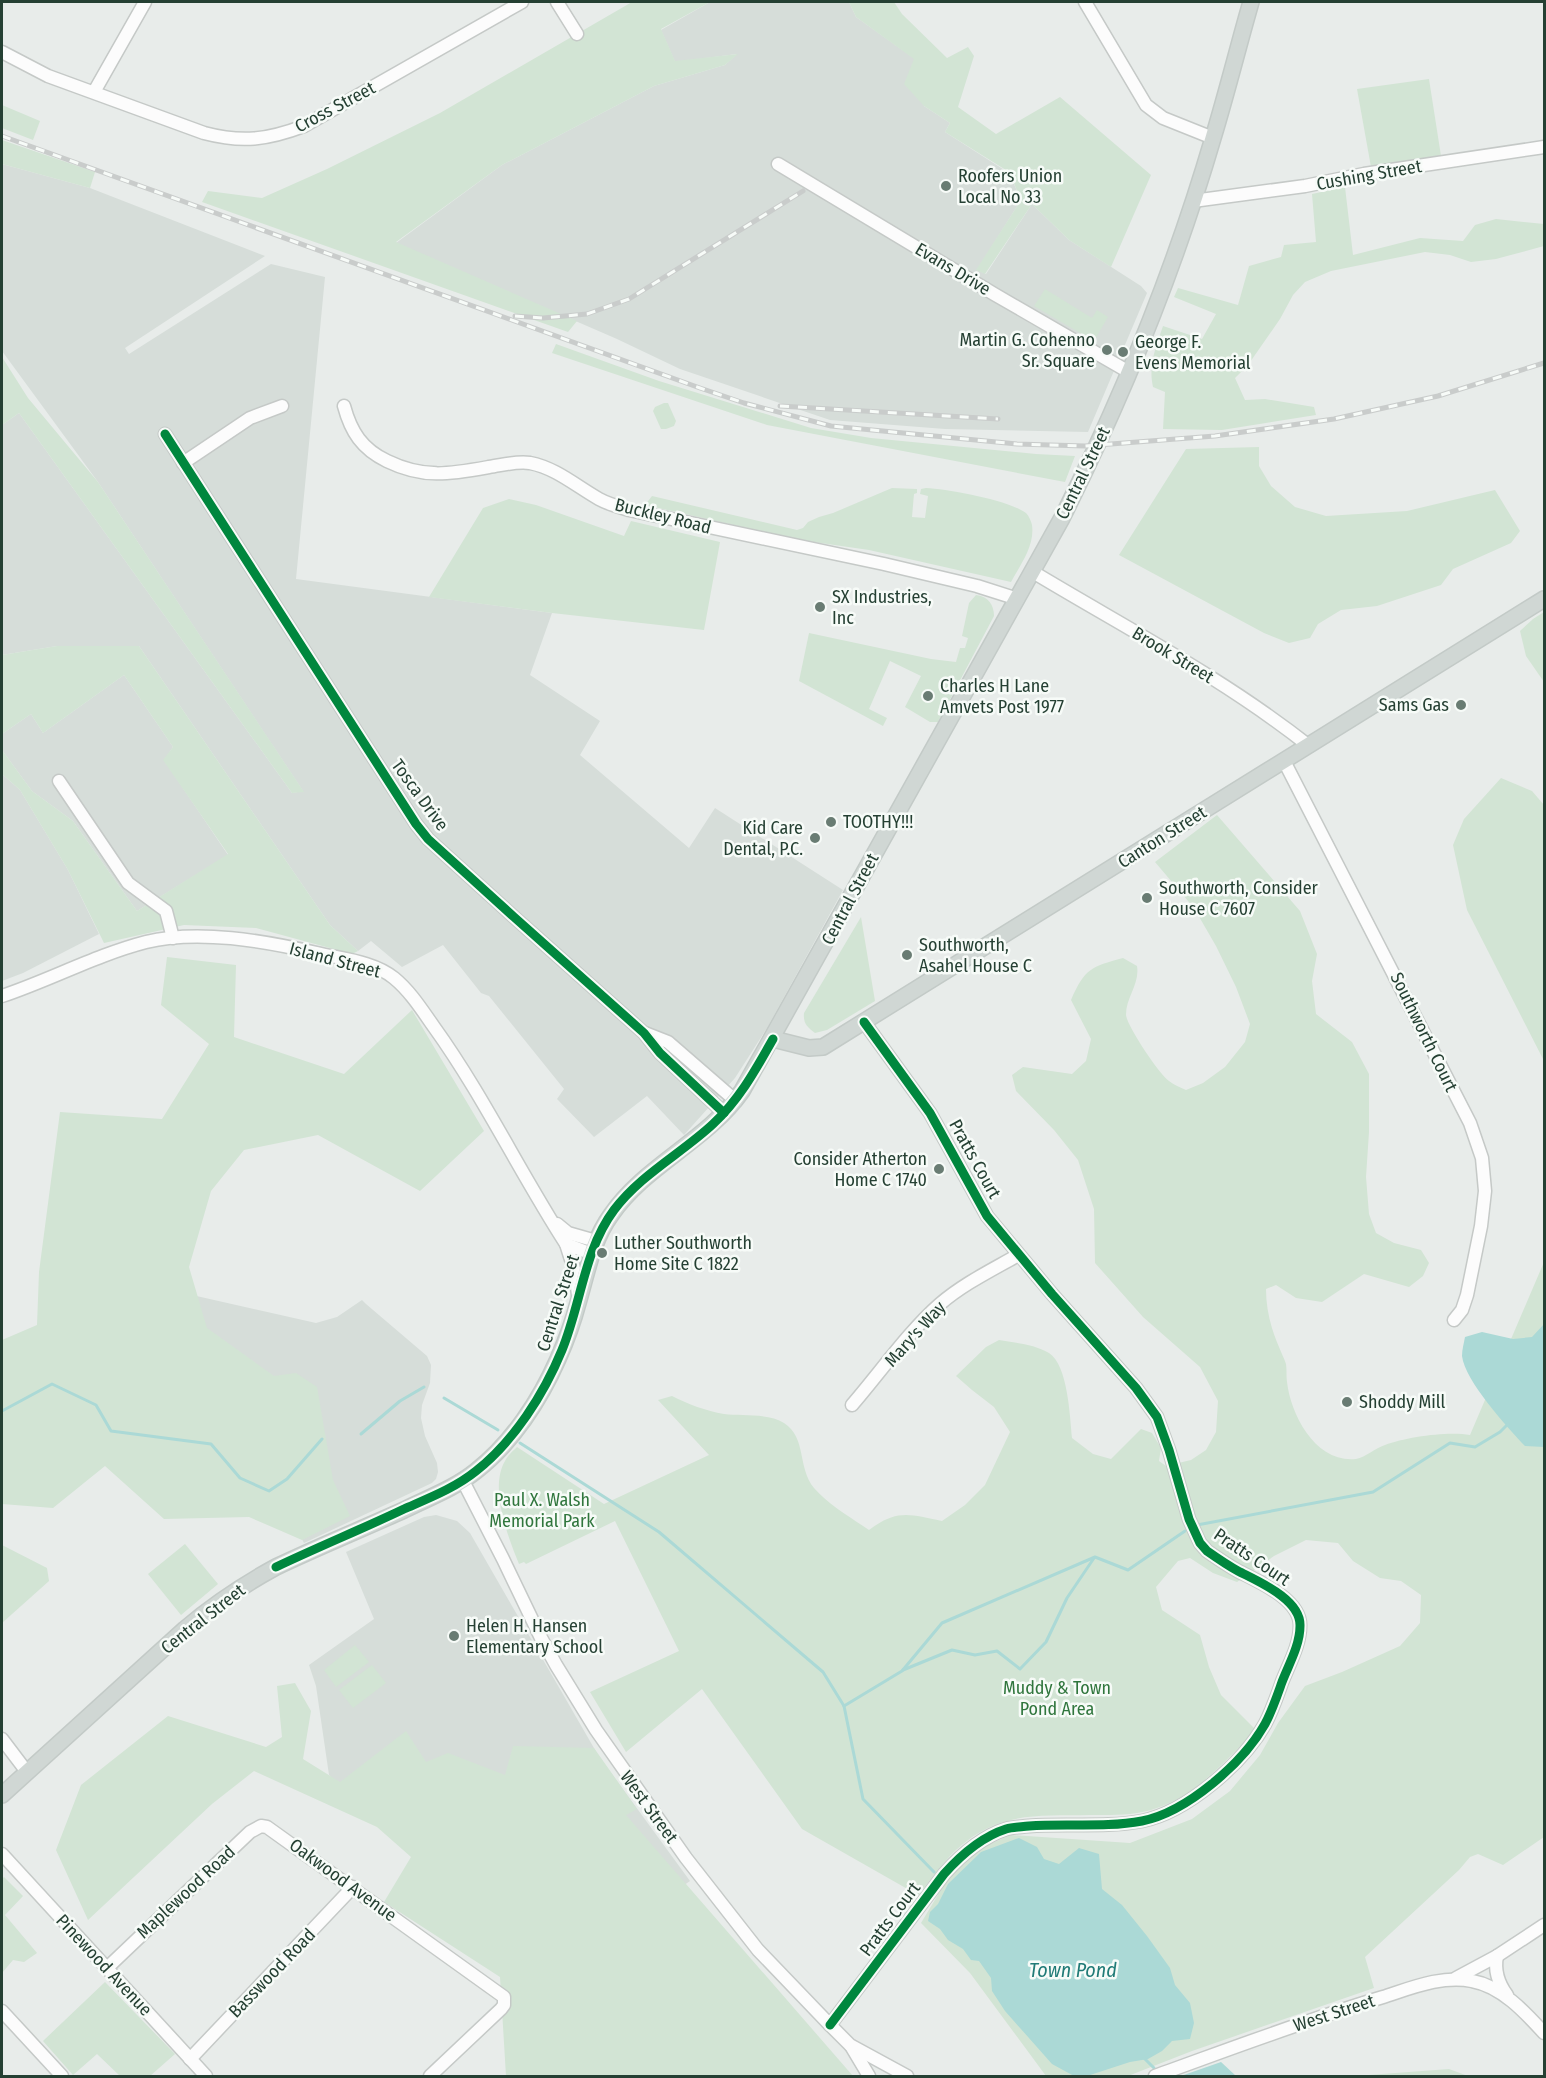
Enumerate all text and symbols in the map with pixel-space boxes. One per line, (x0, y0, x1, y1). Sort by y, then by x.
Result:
street label: Cross Street (291, 77, 379, 137)
street label: Cushing Street (1315, 155, 1423, 195)
place label: Roofers Union Local No 33 (958, 165, 1062, 208)
marker: Roofers Union Local No 33 (939, 179, 953, 193)
street label: Evans Drive (911, 238, 995, 300)
place label: Martin G. Cohenno Sr. Square (960, 329, 1095, 372)
place label: George F. Evens Memorial (1135, 331, 1251, 374)
marker: Martin G. Cohenno Sr. Square (1100, 343, 1114, 357)
marker: George F. Evens Memorial (1116, 345, 1130, 359)
street label: Central Street (1051, 423, 1115, 523)
street label: Buckley Road (613, 493, 713, 539)
place label: SX Industries, Inc (832, 586, 932, 629)
marker: SX Industries, Inc (813, 600, 827, 614)
street label: Brook Street (1128, 622, 1218, 688)
place label: Charles H Lane Amvets Post 1977 (940, 675, 1064, 718)
marker: Charles H Lane Amvets Post 1977 (921, 689, 935, 703)
place label: Sams Gas (1379, 694, 1449, 716)
marker: Sams Gas (1454, 698, 1468, 712)
street label: Tosca Drive (387, 755, 453, 835)
street label: Canton Street (1114, 801, 1210, 873)
place label: TOOTHY!!! (843, 811, 913, 833)
marker: TOOTHY!!! (824, 815, 838, 829)
place label: Kid Care Dental, P.C. (723, 817, 803, 860)
marker: Kid Care Dental, P.C. (808, 831, 822, 845)
street label: Central Street (817, 849, 883, 949)
place label: Southworth, Consider House C 7607 (1159, 877, 1319, 920)
marker: Southworth, Consider House C 7607 (1140, 891, 1154, 905)
place label: Southworth, Asahel House C (919, 934, 1032, 977)
street label: Island Street (287, 937, 383, 983)
marker: Southworth, Asahel House C (900, 948, 914, 962)
street label: Southworth Court (1386, 969, 1462, 1095)
street label: Pratts Court (944, 1116, 1006, 1203)
place label: Consider Atherton Home C 1740 (793, 1148, 927, 1191)
marker: Consider Atherton Home C 1740 (932, 1162, 946, 1176)
place label: Luther Southworth Home Site C 1822 (614, 1232, 752, 1275)
marker: Luther Southworth Home Site C 1822 (595, 1246, 609, 1260)
street label: Central Street (532, 1252, 584, 1354)
street label: Mary's Way (880, 1297, 950, 1371)
place label: Shoddy Mill (1359, 1391, 1446, 1413)
marker: Shoddy Mill (1340, 1395, 1354, 1409)
park label: Paul X. Walsh Memorial Park (489, 1489, 595, 1532)
street label: Pratts Court (1210, 1524, 1294, 1591)
street label: Central Street (157, 1579, 250, 1659)
place label: Helen H. Hansen Elementary School (466, 1615, 603, 1658)
marker: Helen H. Hansen Elementary School (447, 1629, 461, 1643)
park label: Muddy & Town Pond Area (1003, 1677, 1111, 1720)
street label: West Street (615, 1766, 683, 1848)
street label: Oakwood Avenue (285, 1834, 401, 1926)
street label: Maplewood Road (132, 1841, 240, 1943)
street label: Pratts Court (855, 1878, 925, 1960)
street label: Pinewood Avenue (51, 1910, 157, 2020)
street label: Basswood Road (224, 1924, 320, 2022)
water label: Town Pond (1029, 1958, 1117, 1982)
street label: West Street (1291, 1989, 1378, 2036)

